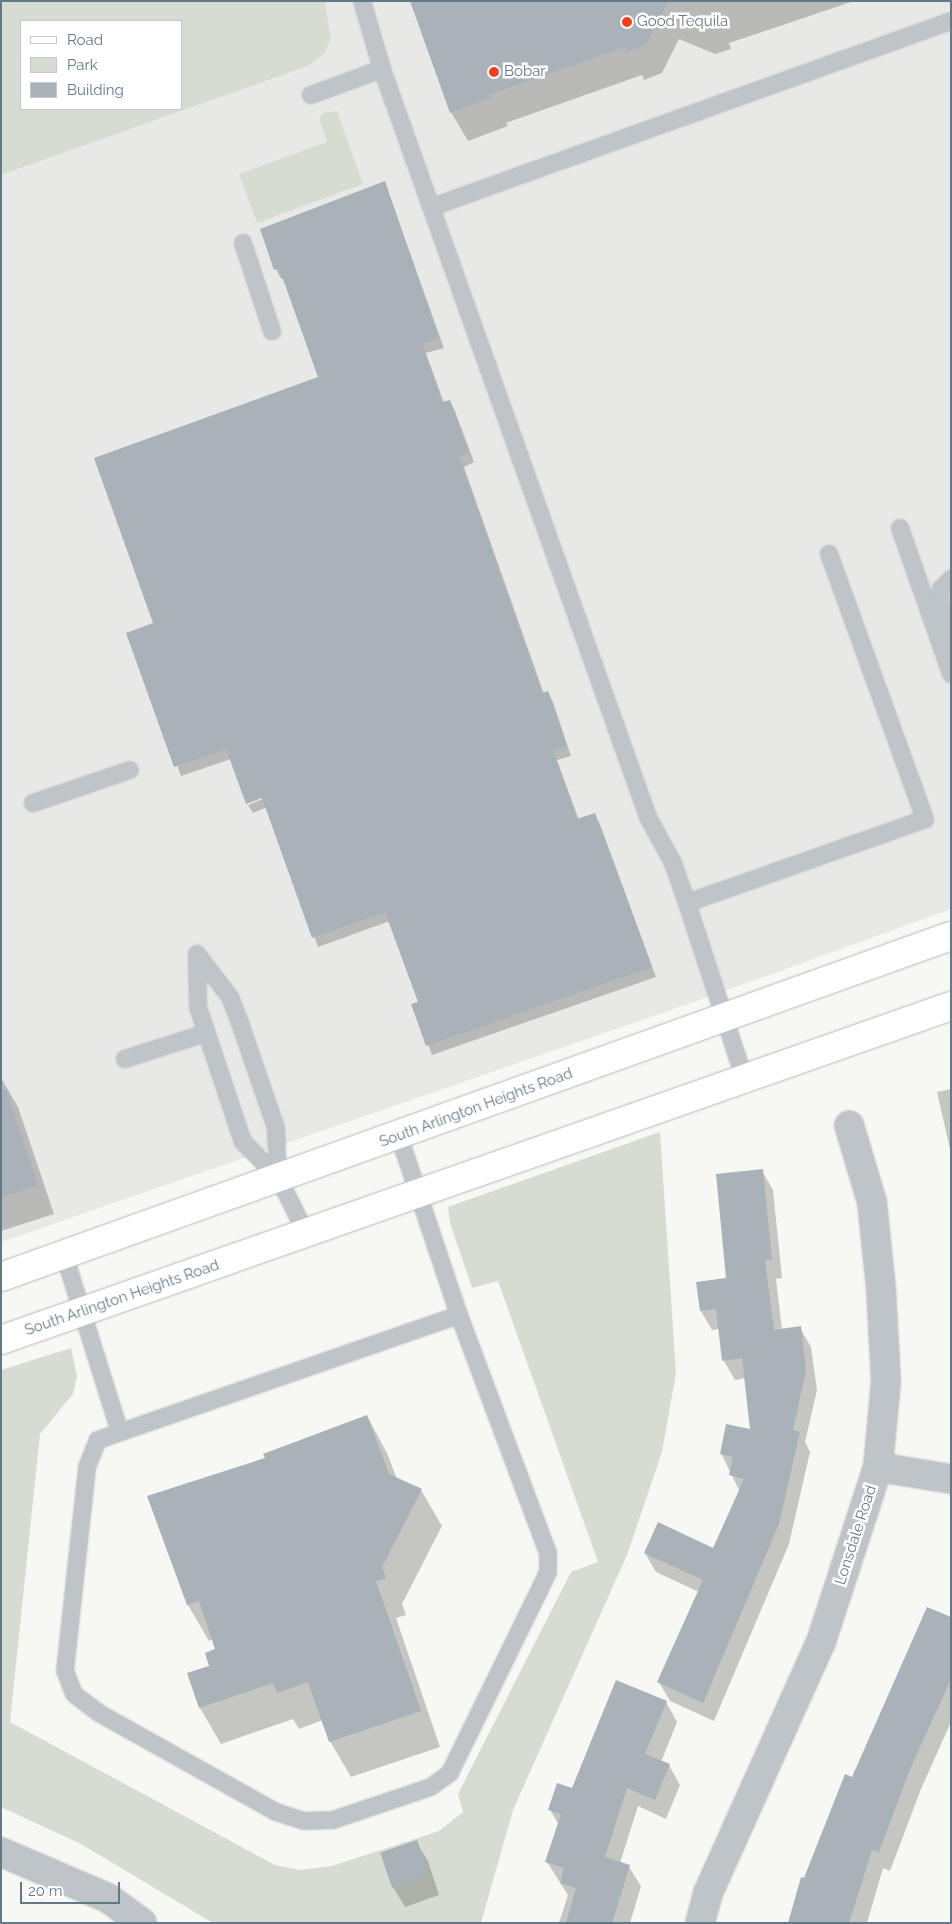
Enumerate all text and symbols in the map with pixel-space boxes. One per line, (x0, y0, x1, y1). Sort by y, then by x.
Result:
place label: Good Tequila (637, 13, 729, 31)
marker: Good Tequila (621, 16, 633, 28)
legend (20, 20, 182, 110)
text: Road (67, 31, 103, 49)
text: Park (67, 56, 98, 74)
place label: Bobar (504, 63, 546, 81)
marker: Bobar (488, 66, 500, 78)
text: Building (67, 81, 124, 99)
street label: South Arlington Heights Road (377, 1065, 575, 1151)
street label: South Arlington Heights Road (22, 1256, 222, 1340)
street label: Lonsdale Road (831, 1483, 881, 1587)
scale bar (22, 1872, 122, 1904)
text: 20 m (28, 1882, 63, 1900)

